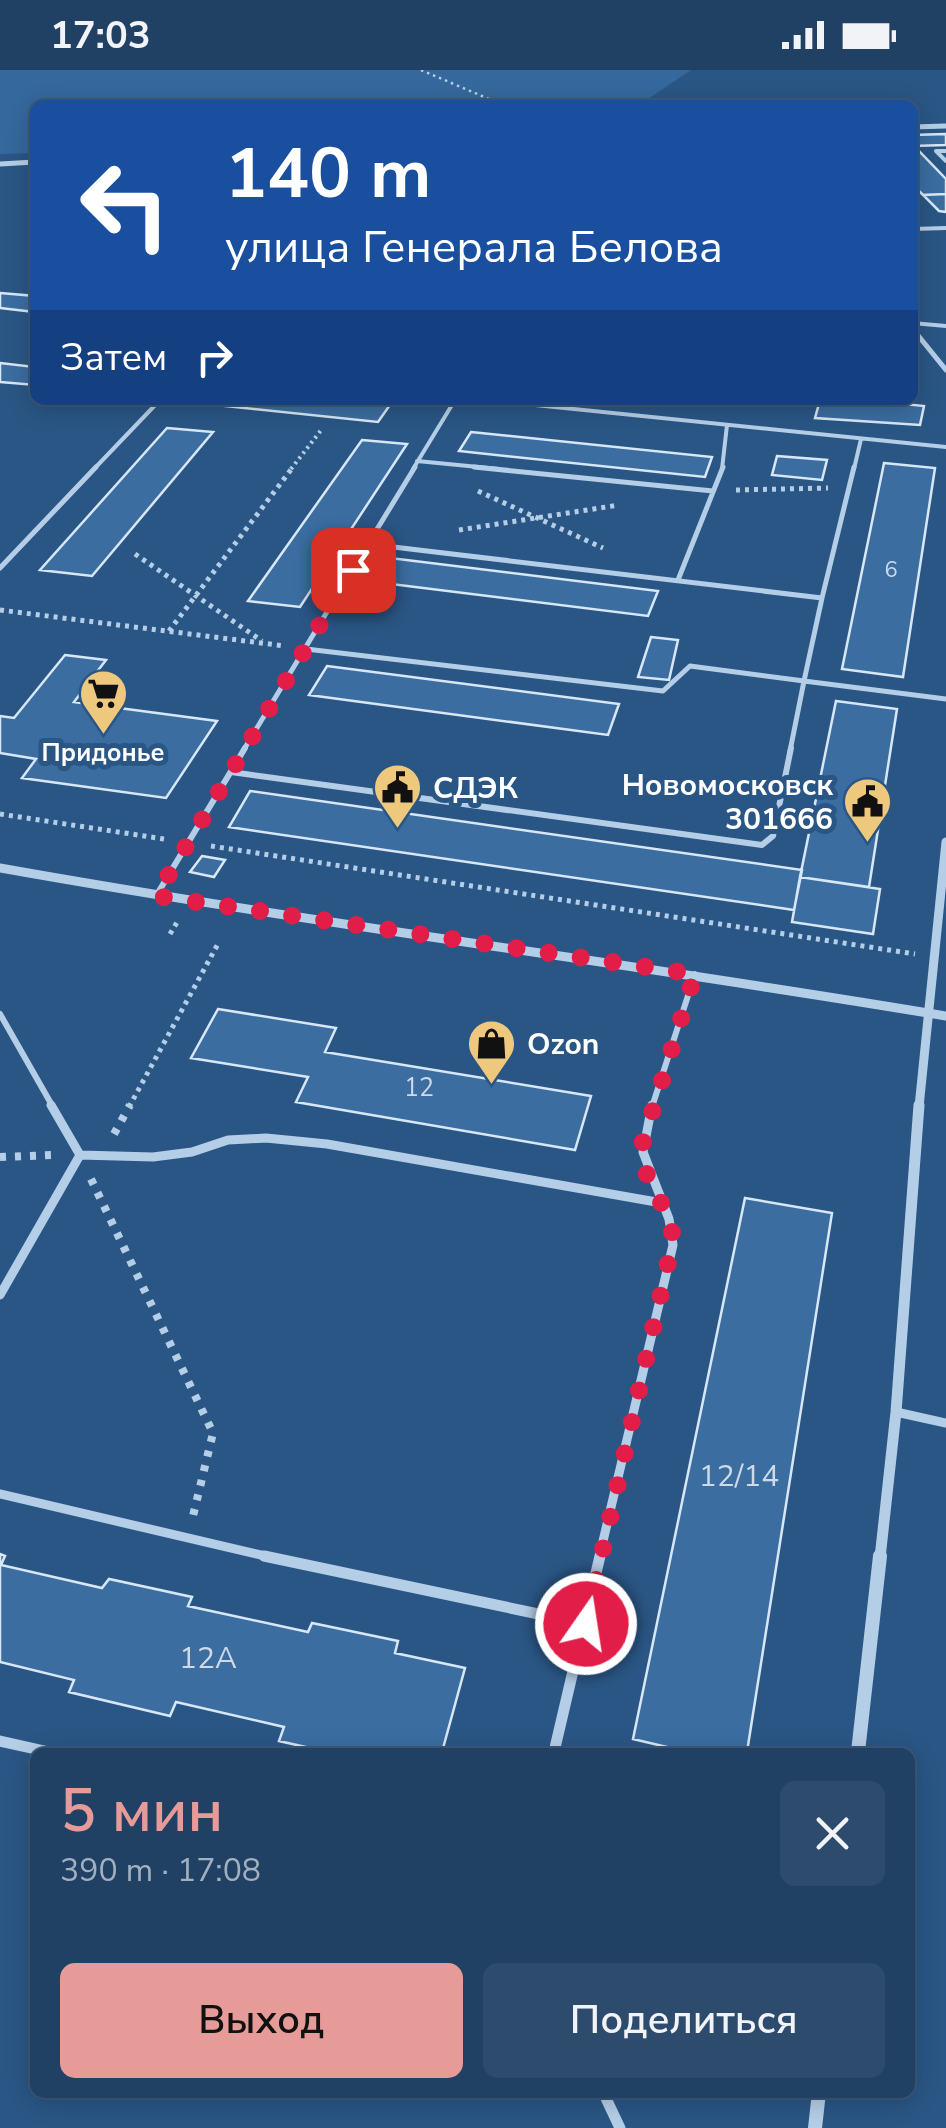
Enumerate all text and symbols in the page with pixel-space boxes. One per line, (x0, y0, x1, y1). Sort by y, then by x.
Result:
text: 17:03 (50, 10, 151, 61)
text: 140 m (225, 126, 431, 222)
icon: left (60, 140, 190, 270)
text: улица Генерала Белова (225, 217, 723, 278)
icon: right (187, 330, 242, 385)
text: Затем (60, 332, 167, 383)
pin (311, 528, 396, 613)
icon: arrive (326, 543, 381, 598)
house number: 6 (884, 555, 898, 585)
supermarket icon: Придонье (77, 668, 129, 736)
place label: Придонье (42, 736, 164, 770)
public building icon: СДЭК (372, 762, 424, 830)
place label: Новомосковск 301666 (622, 765, 833, 840)
place label: СДЭК (433, 768, 519, 809)
public building icon: Новомосковск 301666 (842, 776, 894, 844)
shop icon: Ozon (466, 1018, 518, 1086)
place label: Ozon (527, 1024, 599, 1065)
house number: 12 (404, 1071, 434, 1105)
house number: 12/14 (699, 1456, 779, 1497)
position arrow (534, 1572, 638, 1676)
house number: 12А (179, 1638, 237, 1679)
text: 5 мин (60, 1770, 223, 1852)
button: close (780, 1781, 885, 1886)
text: 390 m · 17:08 (60, 1849, 261, 1892)
button: Выход (60, 1963, 463, 2078)
button: Поделиться (483, 1963, 885, 2078)

